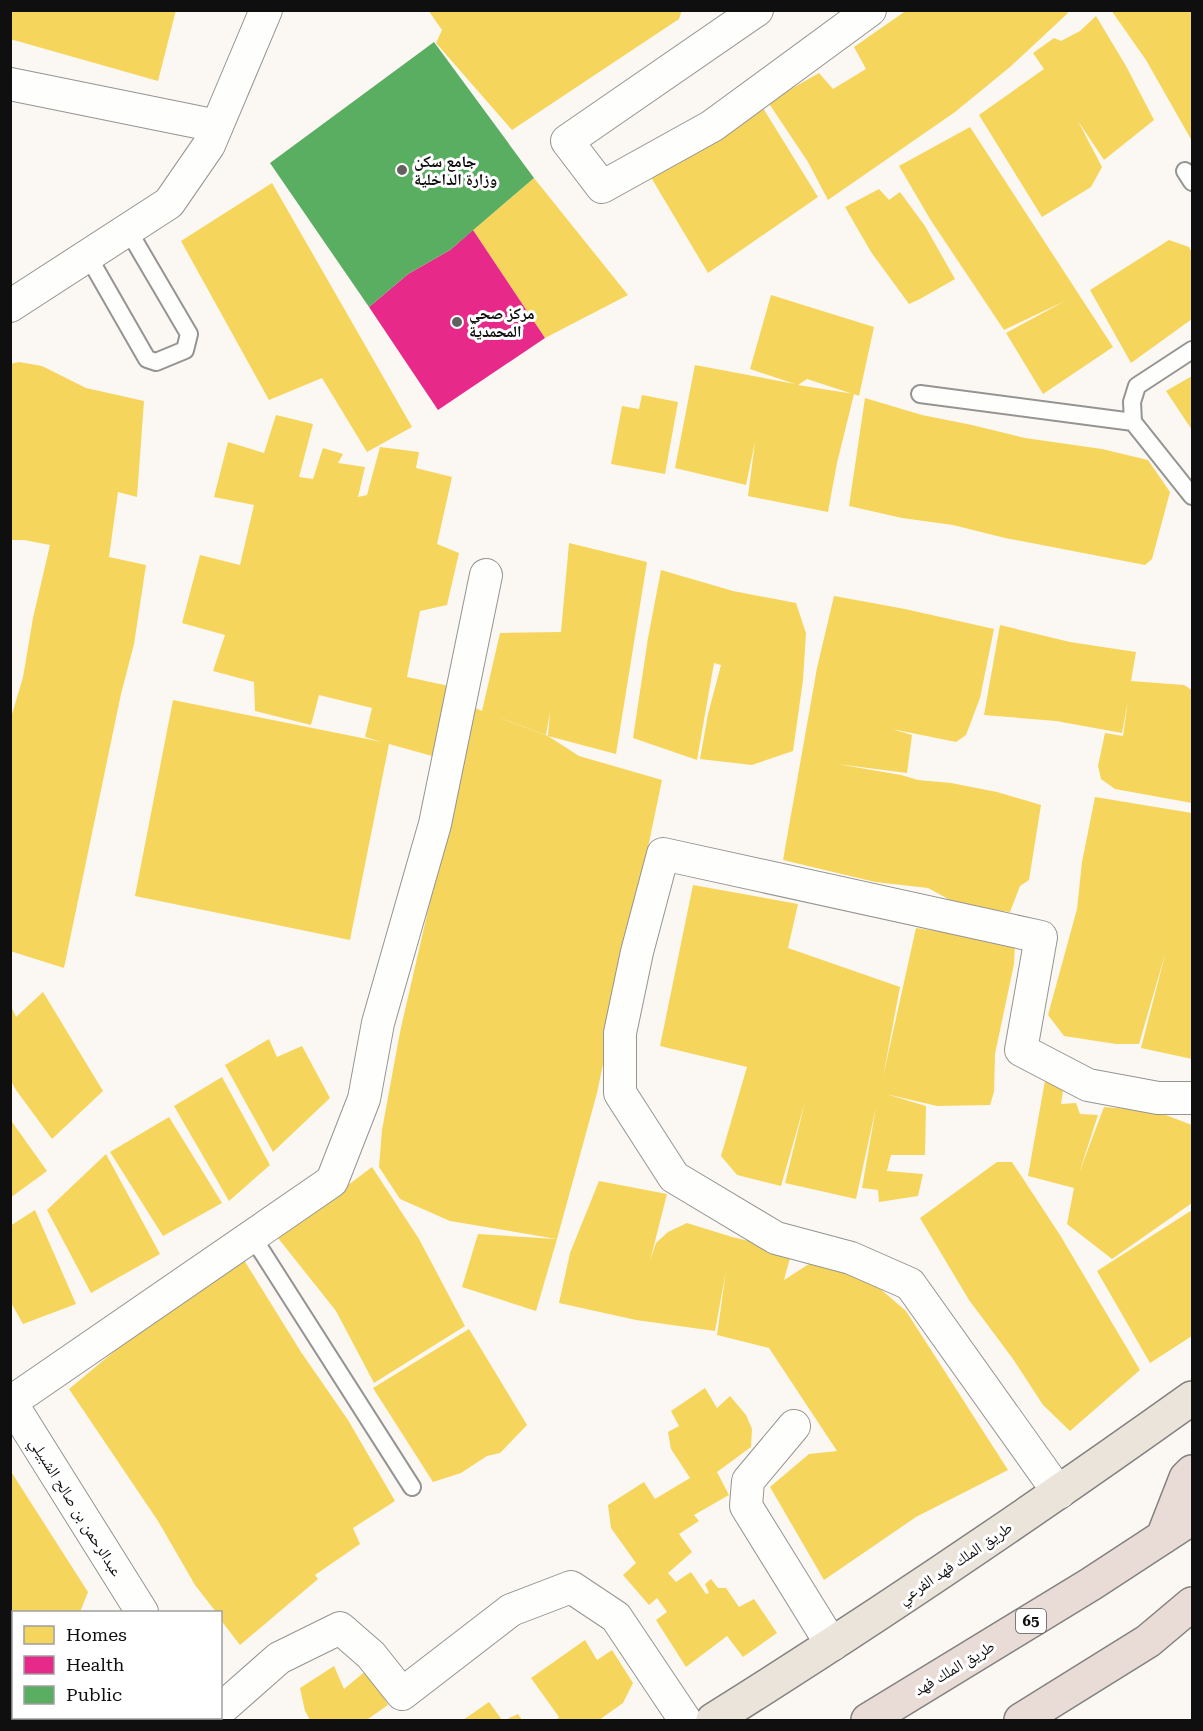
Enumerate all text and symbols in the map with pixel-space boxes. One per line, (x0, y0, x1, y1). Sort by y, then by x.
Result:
place label: جامع سكن وزارة الداخلية (414, 152, 497, 189)
marker: جامع سكن وزارة الداخلية (395, 163, 409, 177)
place label: مركز صحي المحمدية (469, 304, 535, 341)
marker: مركز صحي المحمدية (450, 315, 464, 329)
street label: عبدالرحمن بن صالح الشبيلي (23, 1434, 126, 1581)
street label: طريق الملك فهد الفرعي (894, 1518, 1017, 1611)
road number: 65 (1016, 1609, 1046, 1633)
legend (12, 1611, 222, 1719)
text: Homes (66, 1624, 127, 1645)
street label: طريق الملك فهد (910, 1636, 998, 1700)
text: Health (66, 1654, 125, 1675)
text: Public (66, 1684, 122, 1705)

